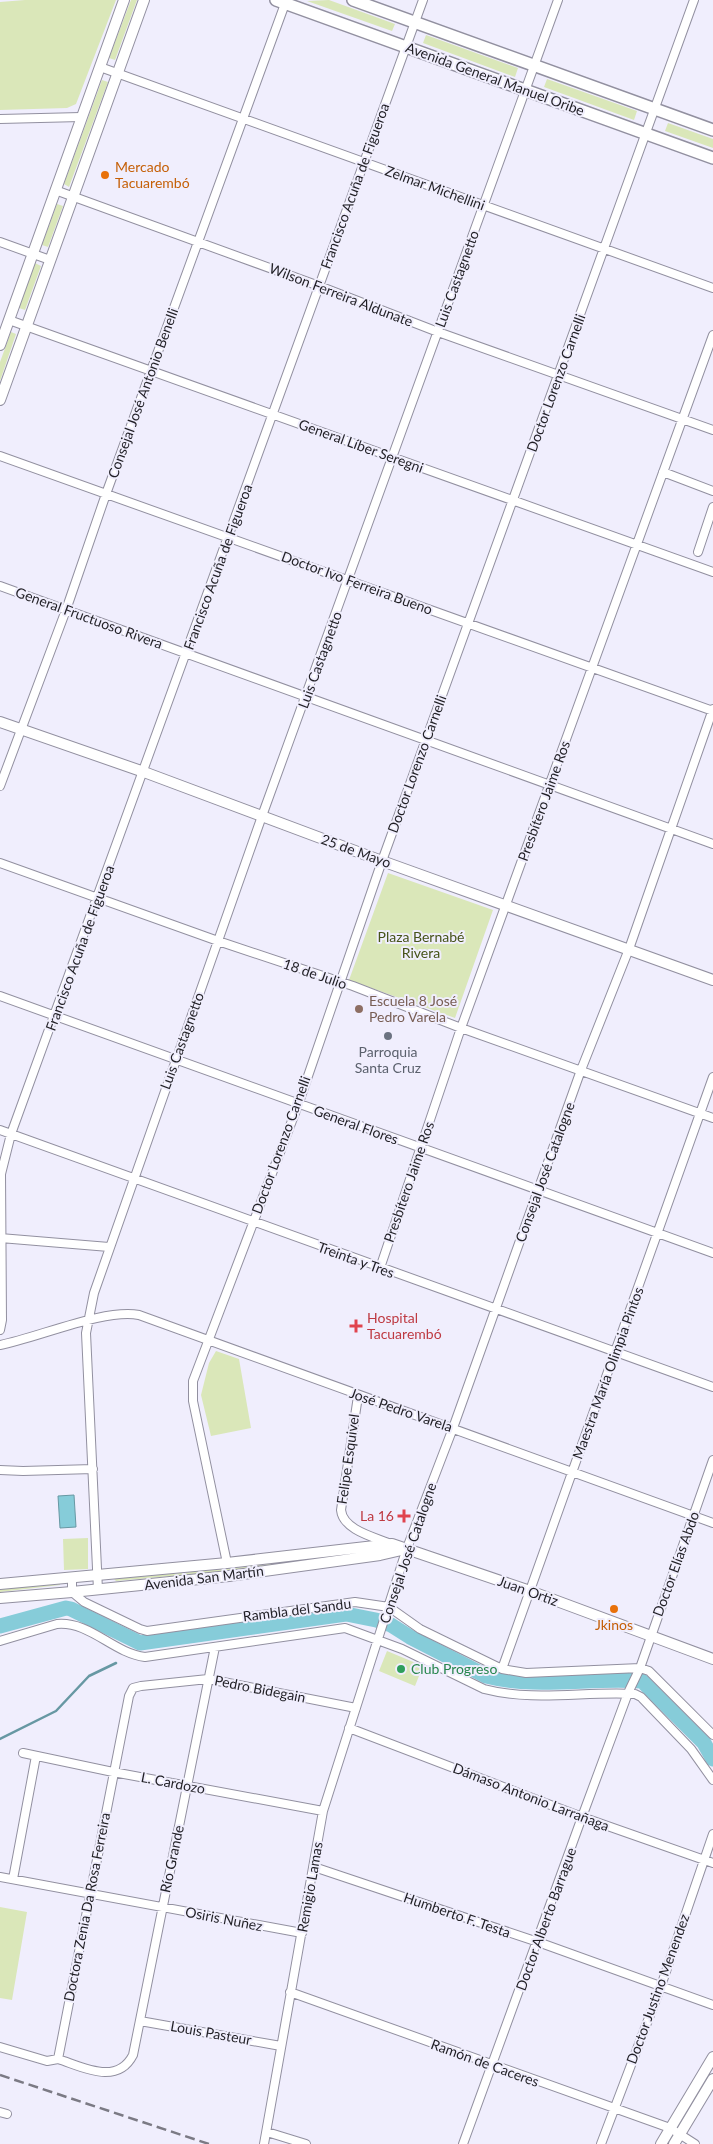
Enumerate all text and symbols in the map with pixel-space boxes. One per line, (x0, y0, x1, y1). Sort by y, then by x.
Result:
street label: Avenida General Manuel Oribe (404, 38, 587, 119)
street label: Francisco Acuña de Figueroa (317, 101, 392, 271)
place label: Mercado Tacuarembó (115, 158, 190, 191)
street label: Zelmar Michellini (383, 162, 487, 213)
marker: Mercado Tacuarembó (99, 169, 111, 181)
street label: Luis Castagnetto (431, 228, 482, 330)
street label: Wilson Ferreira Aldunate (267, 259, 415, 330)
street label: Consejal José Antonio Benelli (104, 305, 181, 480)
street label: Doctor Lorenzo Carnelli (523, 312, 588, 454)
street label: General Líber Seregni (296, 415, 426, 476)
street label: Francisco Acuña de Figueroa (180, 482, 255, 652)
street label: Doctor Ivo Ferreira Bueno (279, 547, 435, 618)
street label: General Fructuoso Rivera (13, 583, 165, 652)
street label: Luis Castagnetto (294, 609, 345, 711)
street label: Doctor Lorenzo Carnelli (384, 693, 449, 835)
street label: Presbítero Jaime Ros (514, 738, 573, 863)
street label: 25 de Mayo (319, 830, 394, 871)
street label: Francisco Acuña de Figueroa (42, 863, 117, 1033)
park label: Plaza Bernabé Rivera (378, 928, 464, 961)
street label: 18 de Julio (281, 955, 349, 992)
street label: Luis Castagnetto (156, 990, 207, 1092)
place label: Escuela 8 José Pedro Varela (369, 992, 457, 1025)
marker: Escuela 8 José Pedro Varela (353, 1003, 365, 1015)
marker: Parroquia Santa Cruz (382, 1030, 394, 1042)
place label: Parroquia Santa Cruz (355, 1043, 421, 1076)
street label: Doctor Lorenzo Carnelli (248, 1074, 313, 1216)
street label: Consejal José Catalogne (511, 1100, 578, 1244)
street label: General Flores (312, 1101, 401, 1148)
street label: Presbítero Jaime Ros (380, 1119, 437, 1245)
street label: Treinta y Tres (316, 1238, 397, 1281)
street label: Maestra María Olimpia Pintos (568, 1284, 647, 1461)
place label: Hospital Tacuarembó (367, 1309, 442, 1342)
marker: Hospital Tacuarembó (349, 1319, 363, 1333)
street label: José Pedro Varela (348, 1384, 455, 1435)
street label: Felipe Esquivel (333, 1413, 362, 1505)
street label: Consejal José Catalogne (375, 1480, 440, 1625)
place label: La 16 (360, 1507, 394, 1524)
street label: Doctor Elías Abdo (649, 1509, 702, 1619)
marker: La 16 (398, 1510, 410, 1522)
street label: Avenida San Martín (143, 1562, 265, 1593)
street label: Juan Ortiz (496, 1572, 561, 1609)
street label: Rambla del Sandu (242, 1594, 352, 1625)
marker: Jkinos (608, 1603, 620, 1615)
place label: Jkinos (595, 1616, 633, 1633)
place label: Club Progreso (411, 1660, 497, 1677)
marker: Club Progreso (395, 1663, 407, 1675)
street label: Pedro Bidegain (213, 1671, 307, 1706)
street label: Dámaso Antonio Larrañaga (451, 1759, 612, 1834)
street label: L. Cardozo (140, 1768, 207, 1797)
street label: Doctora Zenia Da Rosa Ferreira (60, 1811, 113, 2003)
street label: Río Grande (156, 1824, 187, 1894)
street label: Remigio Lamas (293, 1840, 326, 1933)
street label: Doctor Alberto Barrague (512, 1845, 579, 1993)
street label: Humberto F. Testa (402, 1888, 513, 1941)
street label: Osiris Nuñez (184, 1903, 264, 1934)
street label: Doctor Justino Menendez (622, 1912, 693, 2066)
street label: Louis Pasteur (169, 2017, 253, 2048)
street label: Ramón de Caceres (429, 2035, 542, 2090)

